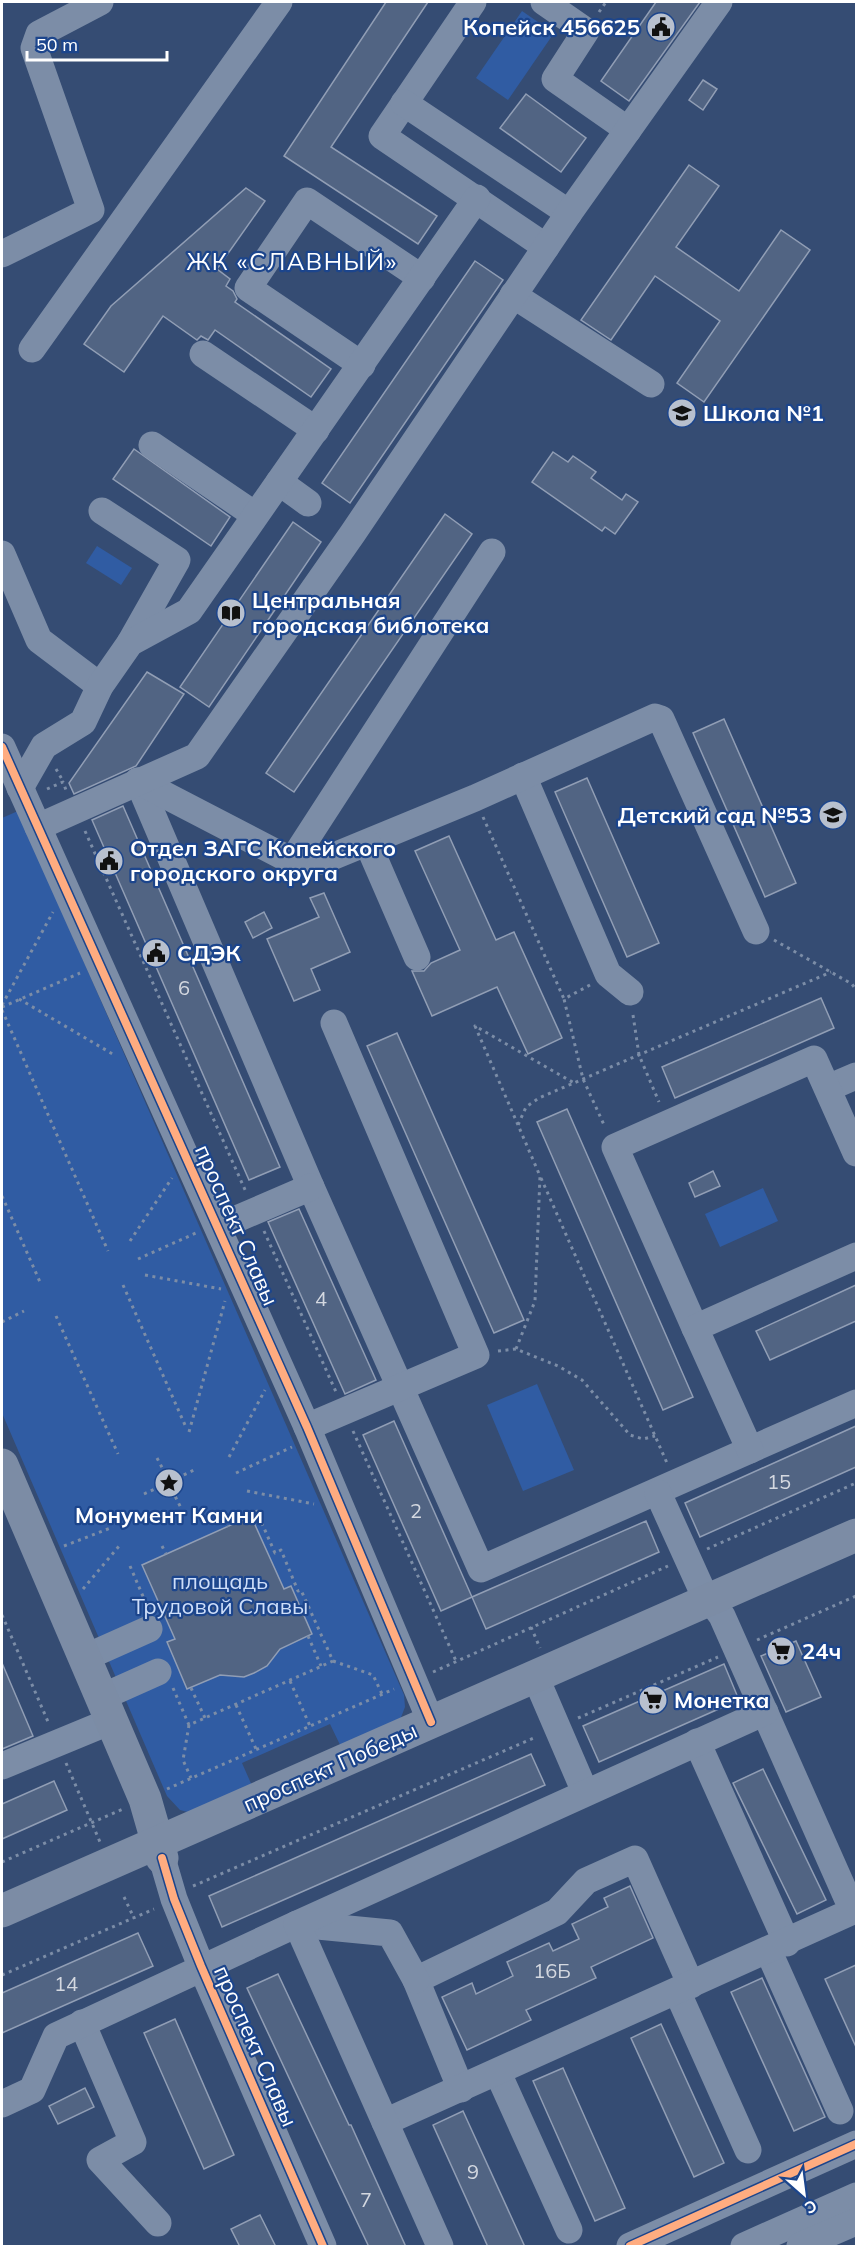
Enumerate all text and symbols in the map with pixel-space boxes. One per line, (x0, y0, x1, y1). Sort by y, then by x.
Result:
public building icon: Копейск 456625 (645, 11, 677, 43)
place label: Копейск 456625 (463, 13, 640, 41)
scale bar (27, 24, 166, 62)
text: 50 m (36, 33, 78, 56)
district label: ЖК «СЛАВНЫЙ» (186, 246, 398, 276)
school or university icon: Школа №1 (666, 397, 698, 429)
place label: Школа №1 (703, 399, 824, 427)
place label: Центральная городская библотека (252, 586, 489, 639)
library icon: Центральная городская библотека (215, 597, 247, 629)
school or university icon: Детский сад №53 (817, 799, 849, 831)
place label: Детский сад №53 (618, 801, 812, 829)
place label: Отдел ЗАГС Копейского городского округа (130, 834, 396, 887)
public building icon: Отдел ЗАГС Копейского городского округа (93, 845, 125, 877)
public building icon: СДЭК (140, 937, 172, 969)
place label: СДЭК (177, 939, 241, 967)
house number: 6 (178, 975, 190, 1000)
street label: проспект Славы (189, 1140, 285, 1310)
house number: 4 (315, 1286, 327, 1311)
place icon: Монумент Камни (153, 1467, 185, 1499)
house number: 15 (767, 1469, 791, 1494)
house number: 2 (410, 1498, 422, 1523)
place label: Монумент Камни (75, 1501, 263, 1529)
park label: площадь Трудовой Славы (132, 1567, 308, 1620)
supermarket icon: 24ч (765, 1635, 797, 1667)
place label: 24ч (802, 1637, 841, 1665)
supermarket icon: Монетка (637, 1684, 669, 1716)
place label: Монетка (674, 1686, 770, 1714)
street label: проспект Победы (239, 1716, 421, 1818)
house number: 16Б (533, 1958, 571, 1983)
street label: проспект Славы (208, 1961, 304, 2131)
house number: 14 (54, 1971, 78, 1996)
house number: 9 (467, 2159, 479, 2184)
north arrow (774, 2164, 834, 2224)
house number: 7 (360, 2187, 372, 2212)
text: С (801, 2196, 821, 2219)

